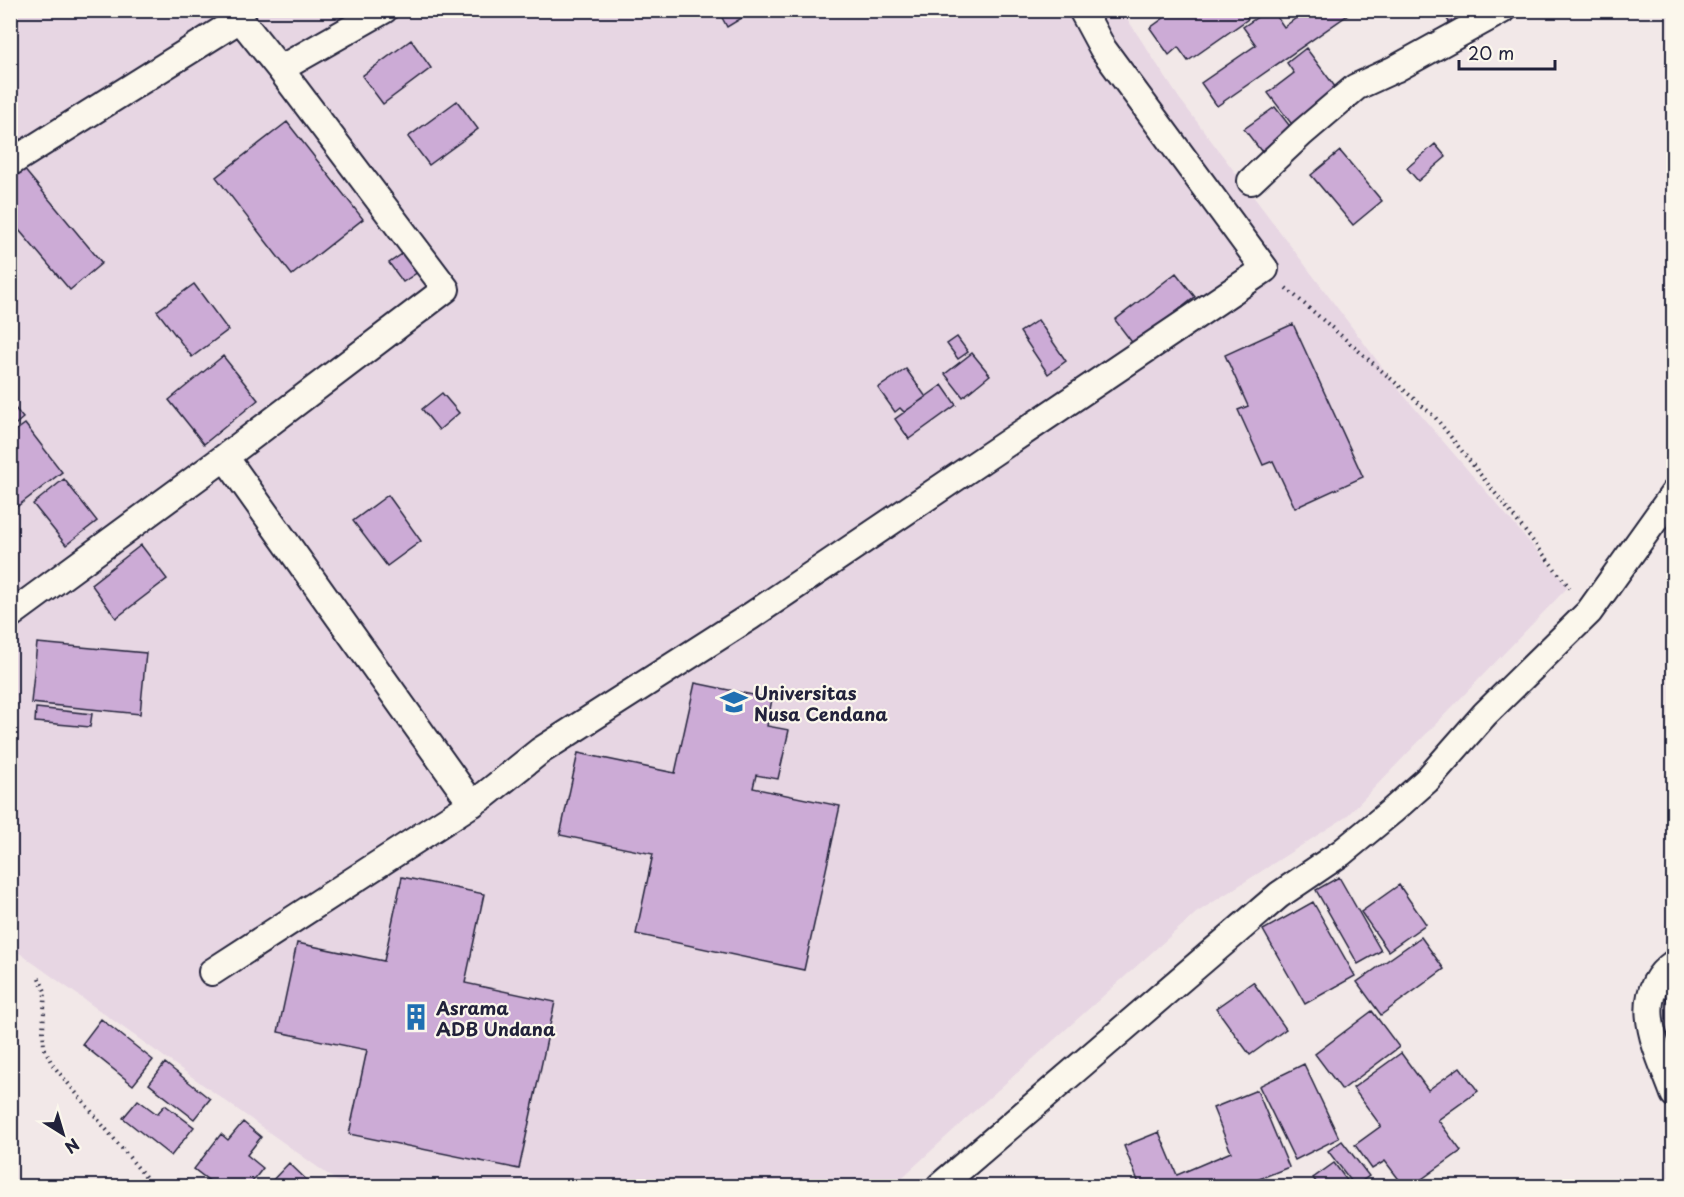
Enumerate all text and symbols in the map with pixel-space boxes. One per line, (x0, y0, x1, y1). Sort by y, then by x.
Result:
scale bar (1459, 33, 1555, 71)
text: 20 m (1468, 39, 1514, 66)
place label: Universitas Nusa Cendana (754, 679, 888, 727)
school or university icon: Universitas Nusa Cendana (719, 687, 749, 717)
place label: Asrama ADB Undana (435, 994, 556, 1042)
building icon: Asrama ADB Undana (401, 1002, 431, 1032)
north arrow (33, 1104, 93, 1164)
text: N (60, 1133, 85, 1160)

